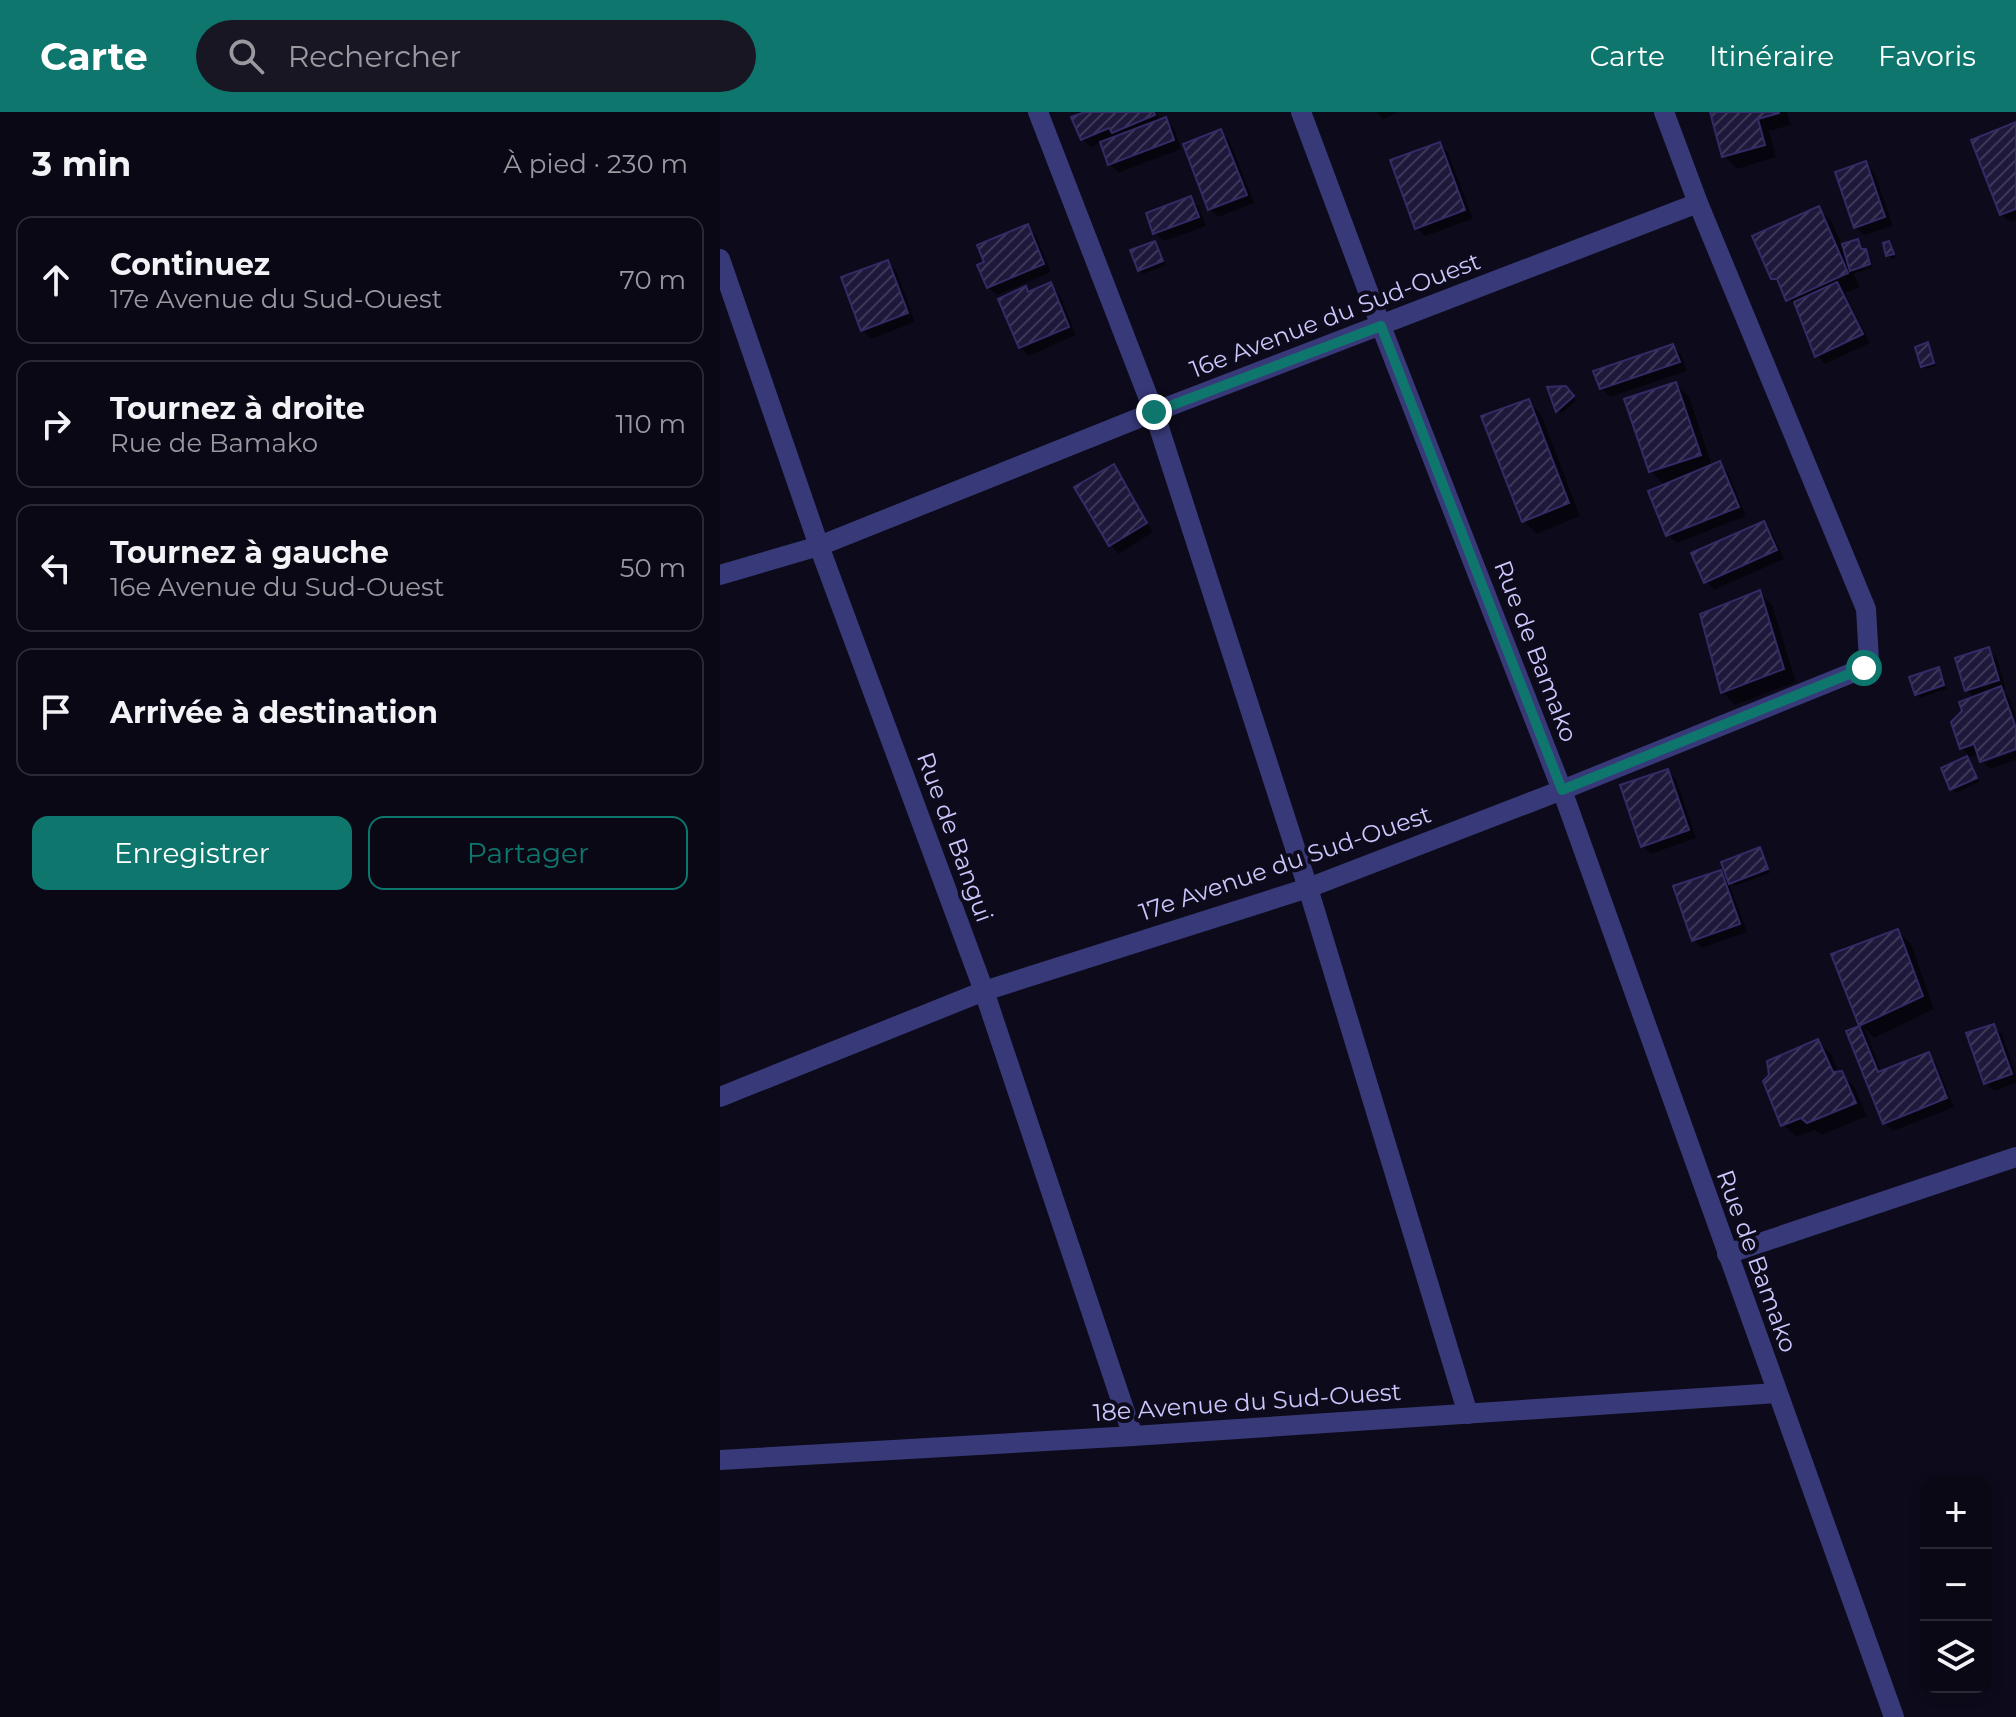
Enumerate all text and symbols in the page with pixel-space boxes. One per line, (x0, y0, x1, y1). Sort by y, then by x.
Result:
search box (196, 20, 756, 92)
text: Carte (40, 33, 148, 80)
icon: search (224, 34, 268, 78)
text: Rechercher (288, 38, 461, 75)
text: Carte (1589, 39, 1665, 73)
text: Itinéraire (1709, 39, 1834, 73)
text: Favoris (1878, 39, 1976, 73)
text: 3 min (32, 143, 131, 185)
text: À pied · 230 m (503, 148, 688, 180)
text: Continuez (110, 246, 270, 283)
street label: 16e Avenue du Sud-Ouest (1186, 246, 1484, 384)
icon: ahead (34, 258, 78, 302)
text: 70 m (620, 264, 686, 296)
text: 17e Avenue du Sud-Ouest (110, 283, 442, 315)
text: Tournez à droite (110, 390, 365, 427)
route end (1136, 394, 1172, 430)
icon: right (34, 402, 78, 446)
text: 110 m (616, 408, 686, 440)
text: Rue de Bamako (110, 427, 318, 459)
text: Tournez à gauche (110, 534, 389, 571)
icon: left (34, 546, 78, 590)
text: 50 m (620, 552, 686, 584)
street label: Rue de Bamako (1488, 556, 1584, 746)
text: 16e Avenue du Sud-Ouest (110, 571, 444, 603)
route start (1846, 650, 1882, 686)
icon: arrive (34, 690, 78, 734)
text: Arrivée à destination (110, 694, 438, 731)
street label: Rue de Bangui (911, 748, 999, 926)
street label: 17e Avenue du Sud-Ouest (1135, 799, 1435, 927)
button: Enregistrer (32, 816, 352, 890)
button: Partager (368, 816, 688, 890)
street label: Rue de Bamako (1711, 1166, 1803, 1356)
street label: 18e Avenue du Sud-Ouest (1092, 1377, 1402, 1427)
map controls (1920, 1477, 1992, 1693)
button: + (1920, 1477, 1992, 1549)
button: − (1920, 1549, 1992, 1621)
button: layers (1920, 1621, 1992, 1693)

